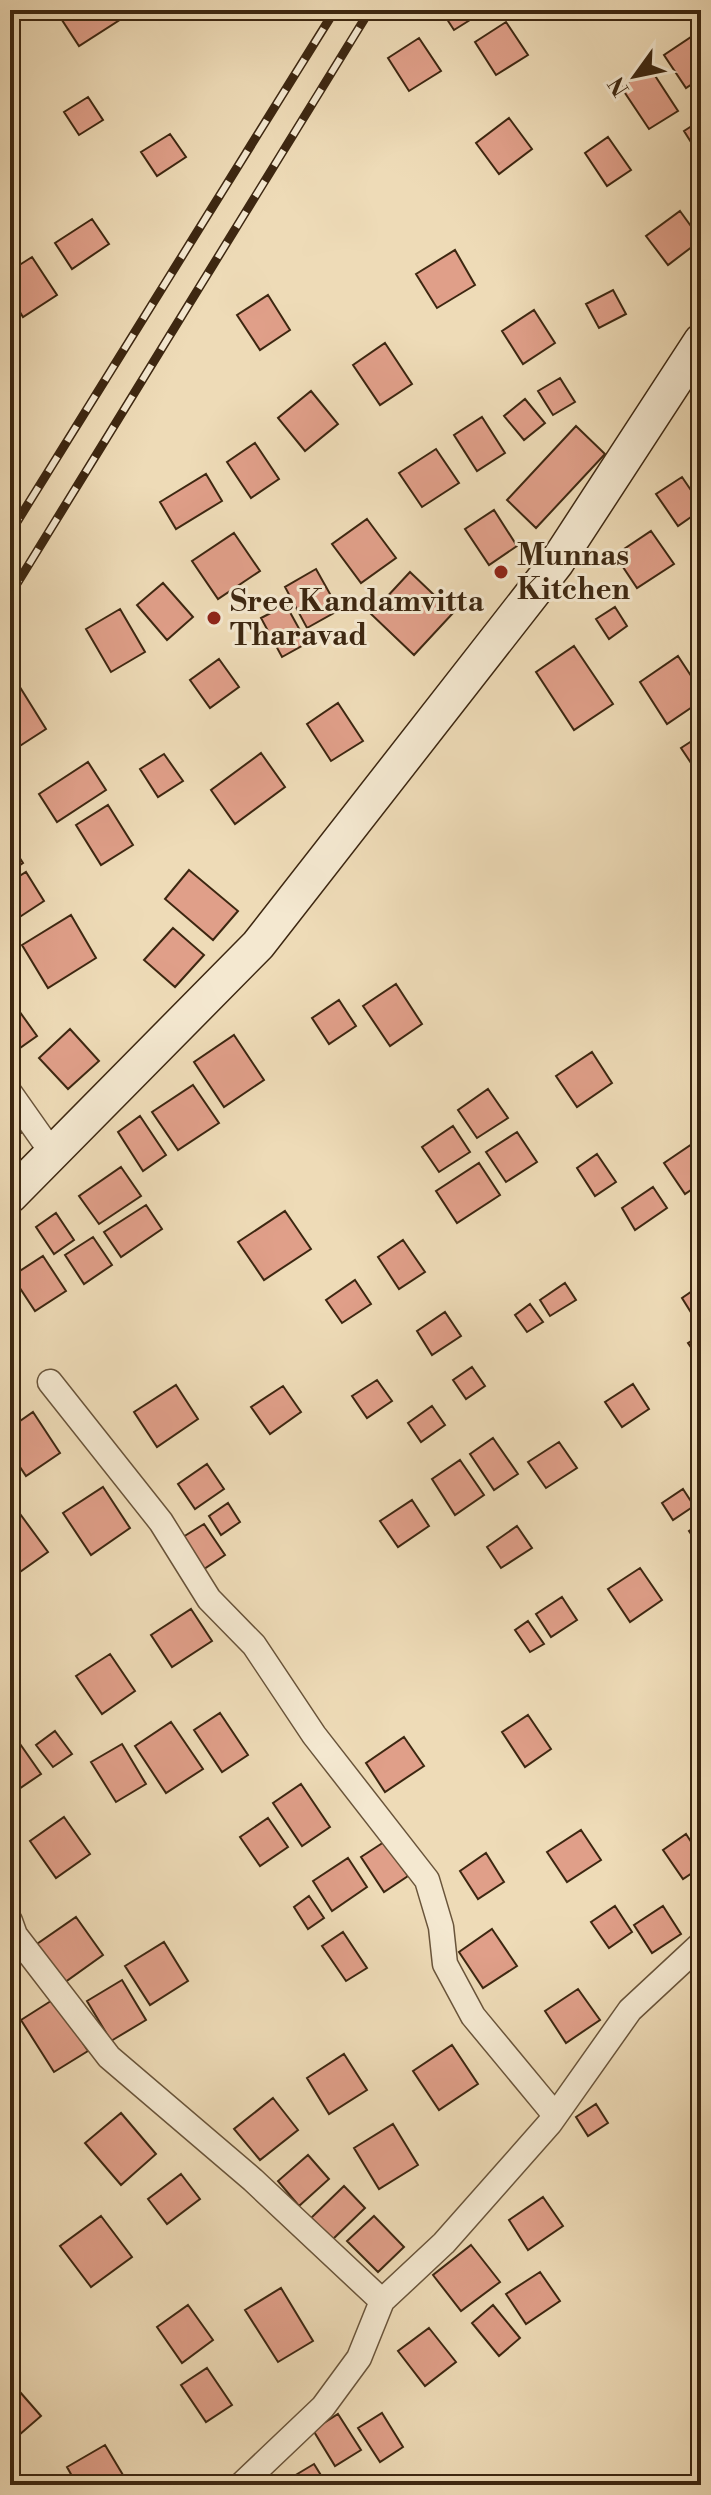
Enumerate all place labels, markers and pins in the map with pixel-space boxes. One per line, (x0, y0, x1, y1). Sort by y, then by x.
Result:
place label: Munnas Kitchen (517, 537, 631, 609)
marker: Munnas Kitchen (492, 563, 510, 581)
place label: Sree Kandamvitta Tharavad (230, 583, 485, 655)
marker: Sree Kandamvitta Tharavad (205, 609, 223, 627)

